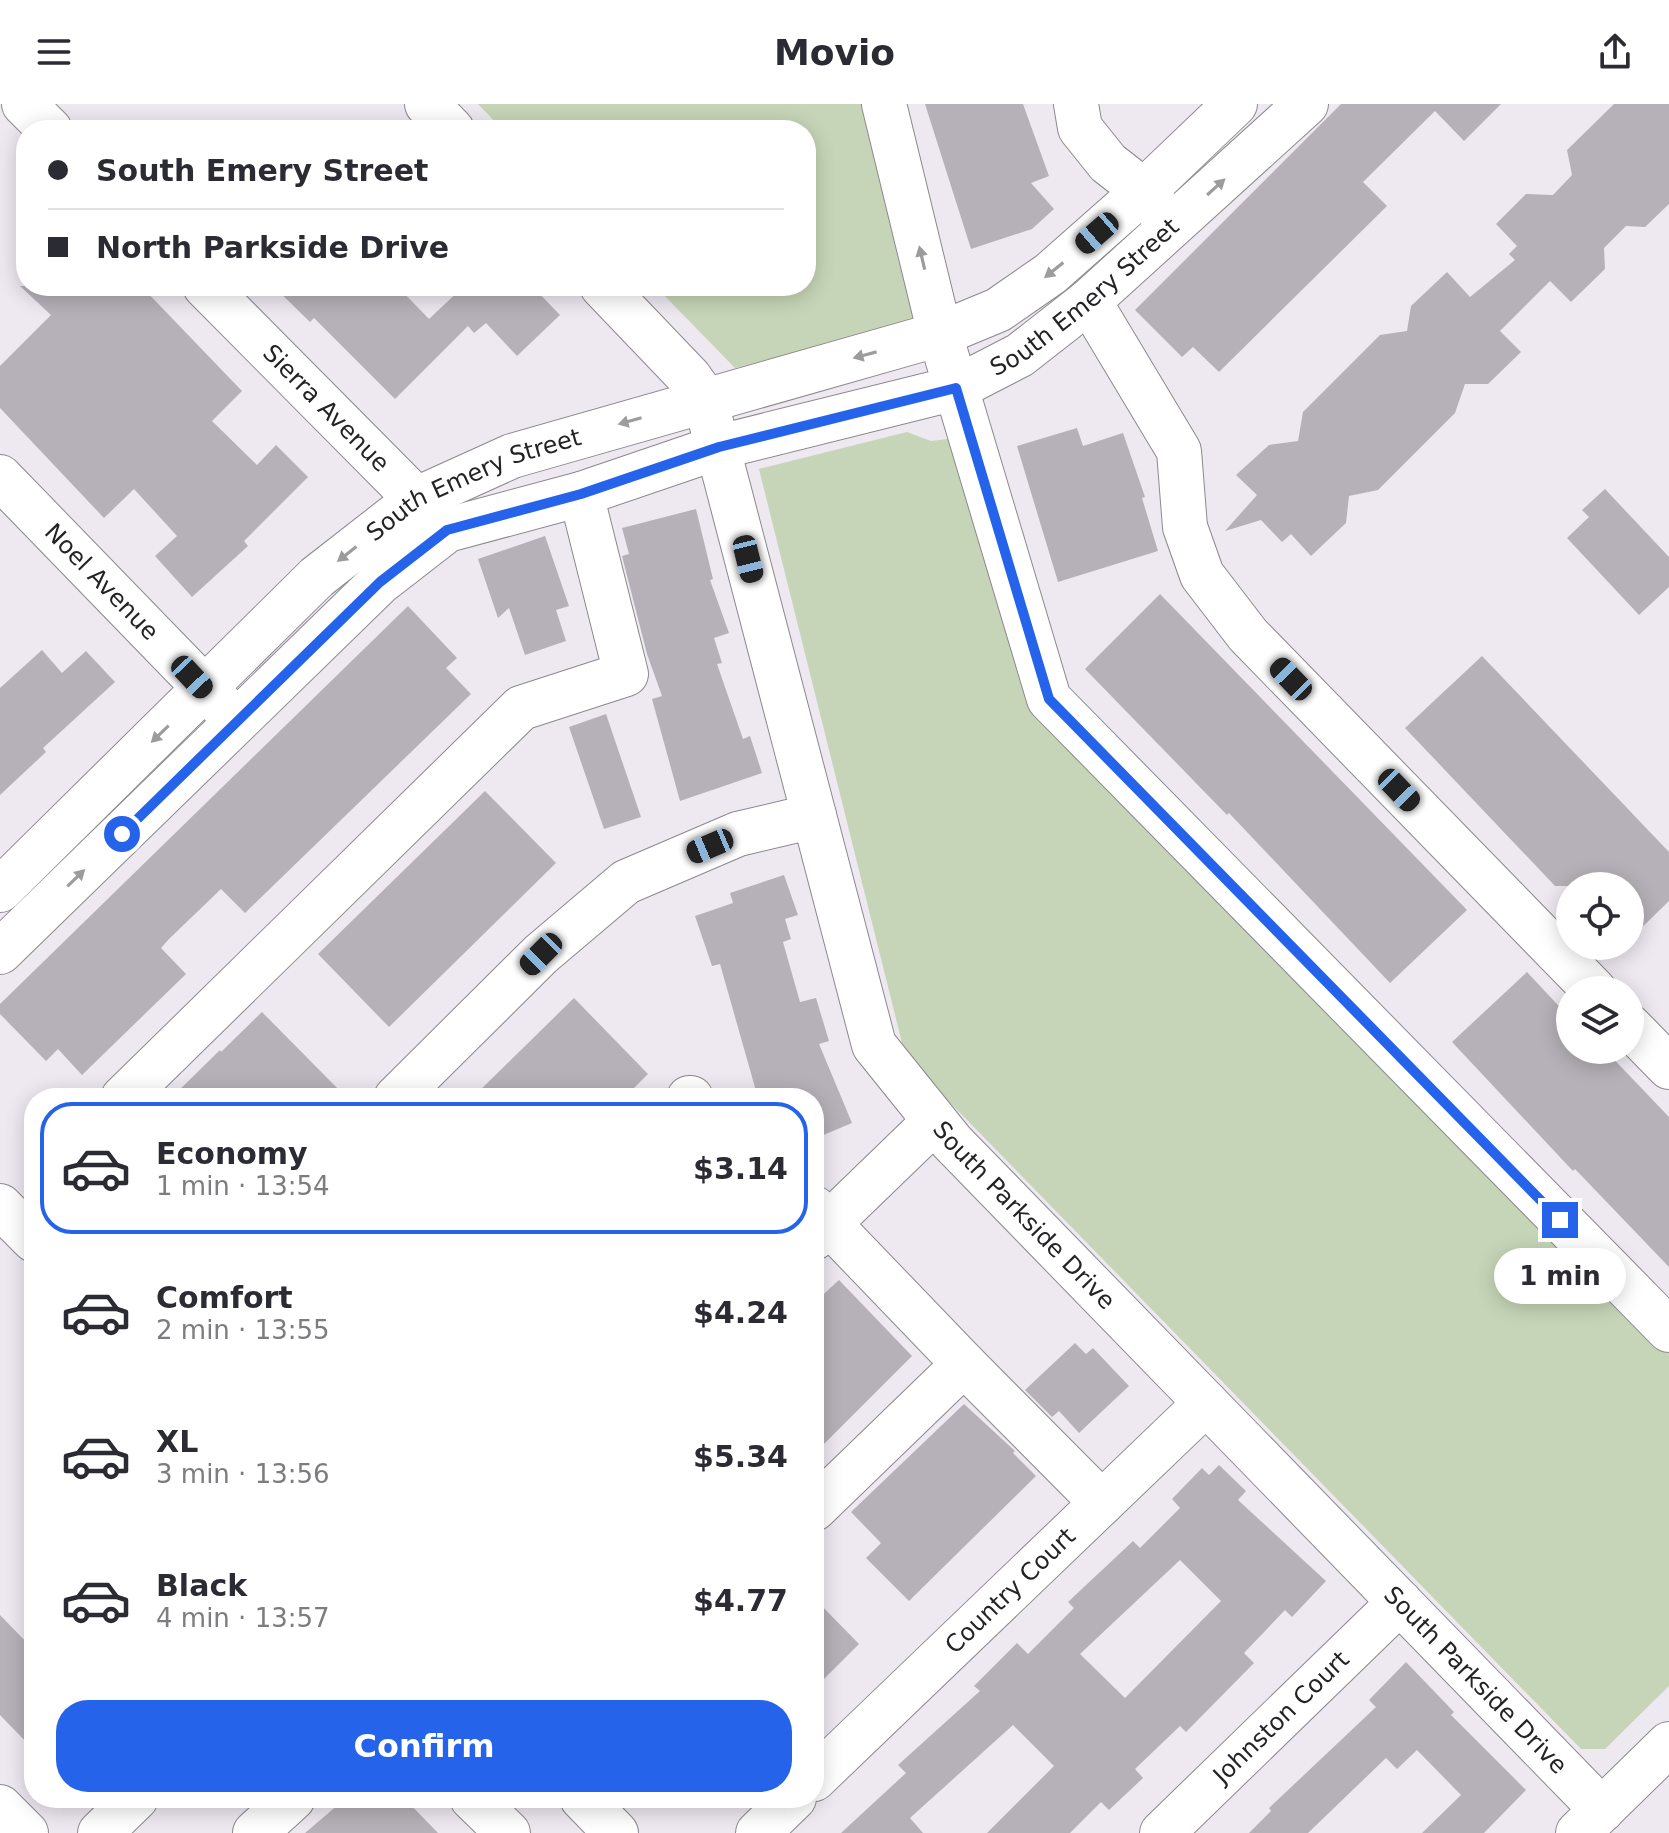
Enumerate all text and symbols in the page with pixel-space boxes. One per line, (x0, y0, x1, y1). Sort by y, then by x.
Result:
icon: menu (32, 30, 76, 74)
icon: share (1593, 30, 1637, 74)
text: Movio (774, 32, 895, 73)
text: South Emery Street (96, 153, 428, 188)
one-way arrow (1207, 179, 1226, 197)
car (1071, 208, 1123, 258)
street label: South Emery Street (985, 213, 1184, 382)
text: North Parkside Drive (96, 230, 449, 265)
one-way arrow (915, 245, 928, 270)
one-way arrow (1044, 261, 1064, 278)
street label: Sierra Avenue (257, 339, 395, 477)
one-way arrow (852, 349, 876, 362)
one-way arrow (618, 415, 642, 428)
street label: South Emery Street (361, 423, 584, 547)
street label: Noel Avenue (39, 518, 164, 646)
car (731, 533, 765, 585)
one-way arrow (337, 545, 357, 561)
car (167, 651, 217, 703)
car (1266, 653, 1316, 705)
one-way arrow (151, 724, 170, 743)
car (1374, 764, 1424, 816)
route start (104, 816, 140, 852)
car (683, 826, 737, 866)
one-way arrow (66, 869, 85, 888)
map controls (1556, 872, 1644, 1064)
button: locate (1556, 872, 1644, 960)
car (516, 929, 566, 979)
button: layers (1556, 976, 1644, 1064)
street label: South Parkside Drive (927, 1116, 1121, 1315)
icon: car (60, 1132, 132, 1204)
text: Economy (156, 1136, 308, 1171)
text: $3.14 (693, 1151, 788, 1186)
text: 1 min · 13:54 (156, 1171, 330, 1201)
route end (1542, 1202, 1578, 1238)
callout: 1 min (1494, 1248, 1626, 1304)
text: 1 min (1519, 1261, 1601, 1291)
icon: car (60, 1276, 132, 1348)
text: Comfort (156, 1280, 293, 1315)
text: $4.24 (693, 1295, 788, 1330)
text: 2 min · 13:55 (156, 1315, 330, 1345)
icon: car (60, 1420, 132, 1492)
text: XL (156, 1424, 198, 1459)
text: $5.34 (693, 1439, 788, 1474)
text: 3 min · 13:56 (156, 1459, 330, 1489)
street label: Country Court (940, 1522, 1081, 1659)
icon: car (60, 1564, 132, 1636)
text: Black (156, 1568, 247, 1603)
street label: South Parkside Drive (1378, 1581, 1573, 1779)
text: $4.77 (693, 1583, 788, 1618)
text: 4 min · 13:57 (156, 1603, 330, 1633)
street label: Johnston Court (1206, 1645, 1355, 1791)
button: Confirm (56, 1700, 792, 1792)

